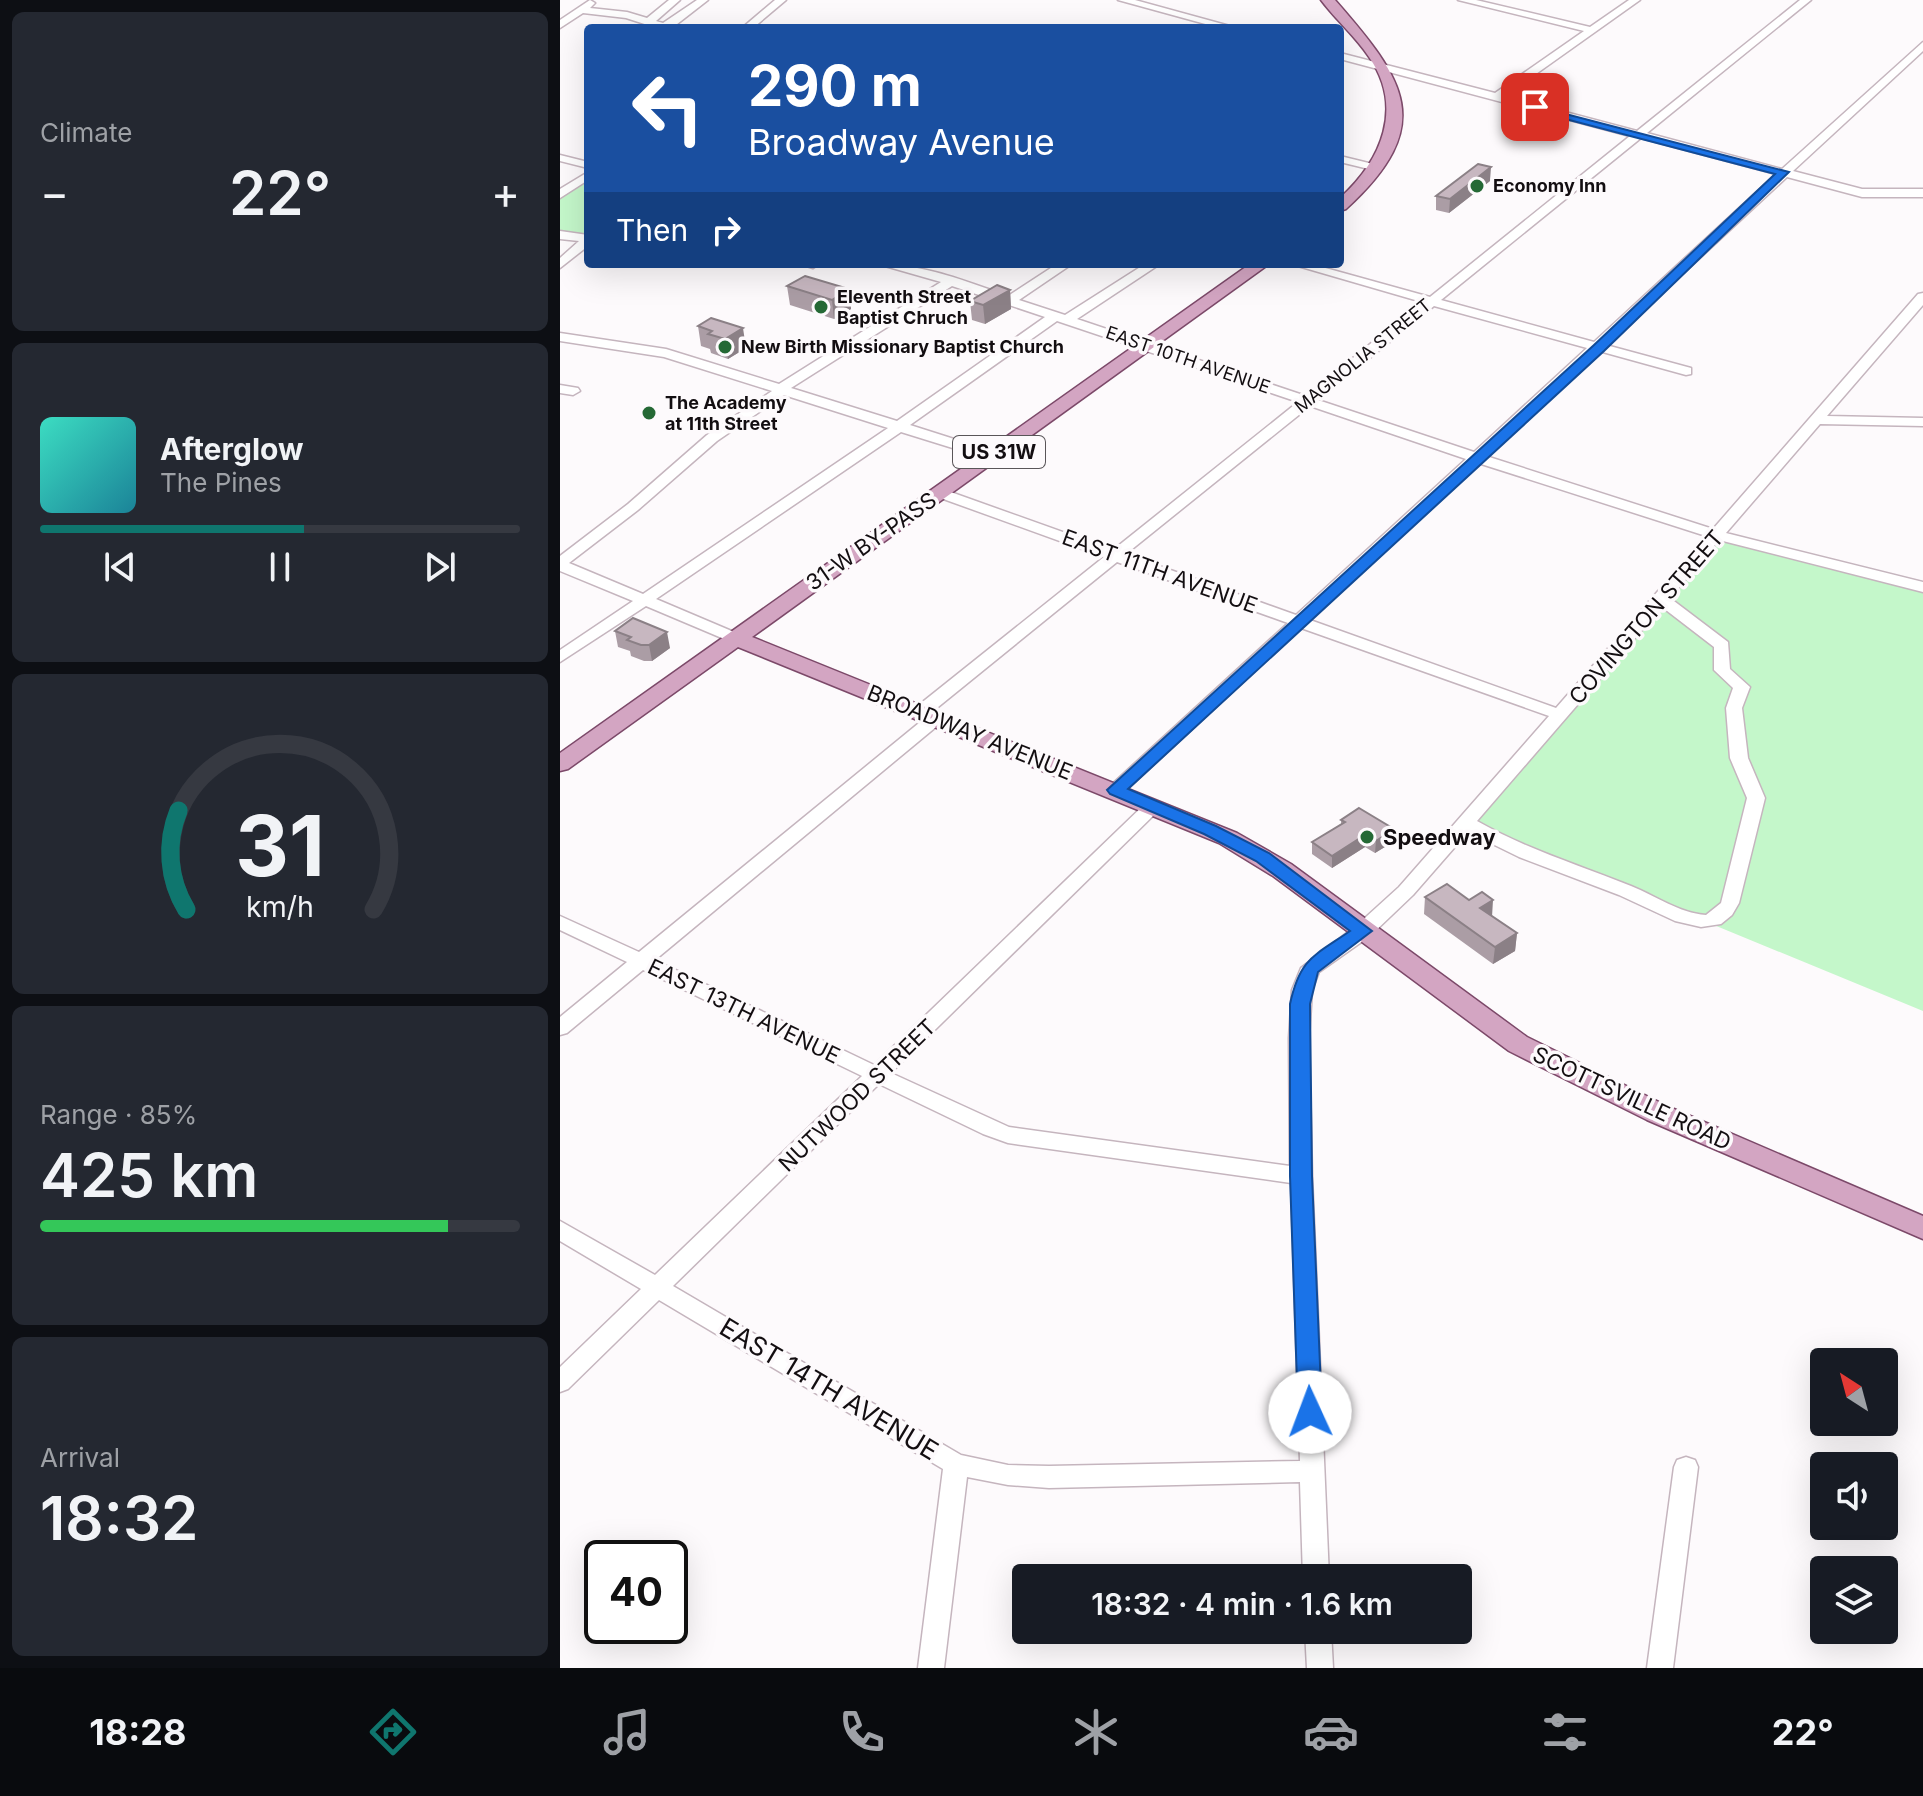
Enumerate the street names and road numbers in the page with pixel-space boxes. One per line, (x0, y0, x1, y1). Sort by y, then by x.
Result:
street label: MAGNOLIA STREET (1290, 294, 1435, 417)
street label: EAST 10TH AVENUE (1103, 322, 1273, 398)
road number: US 31W (953, 436, 1045, 468)
street label: 31-W BY-PASS (801, 486, 941, 596)
street label: EAST 11TH AVENUE (1059, 524, 1261, 618)
street label: COVINGTON STREET (1563, 525, 1729, 709)
street label: BROADWAY AVENUE (864, 679, 1076, 785)
street label: EAST 13TH AVENUE (644, 953, 844, 1069)
street label: NUTWOOD STREET (773, 1014, 941, 1176)
street label: SCOTTSVILLE ROAD (1529, 1041, 1735, 1155)
street label: EAST 14TH AVENUE (714, 1311, 944, 1466)

